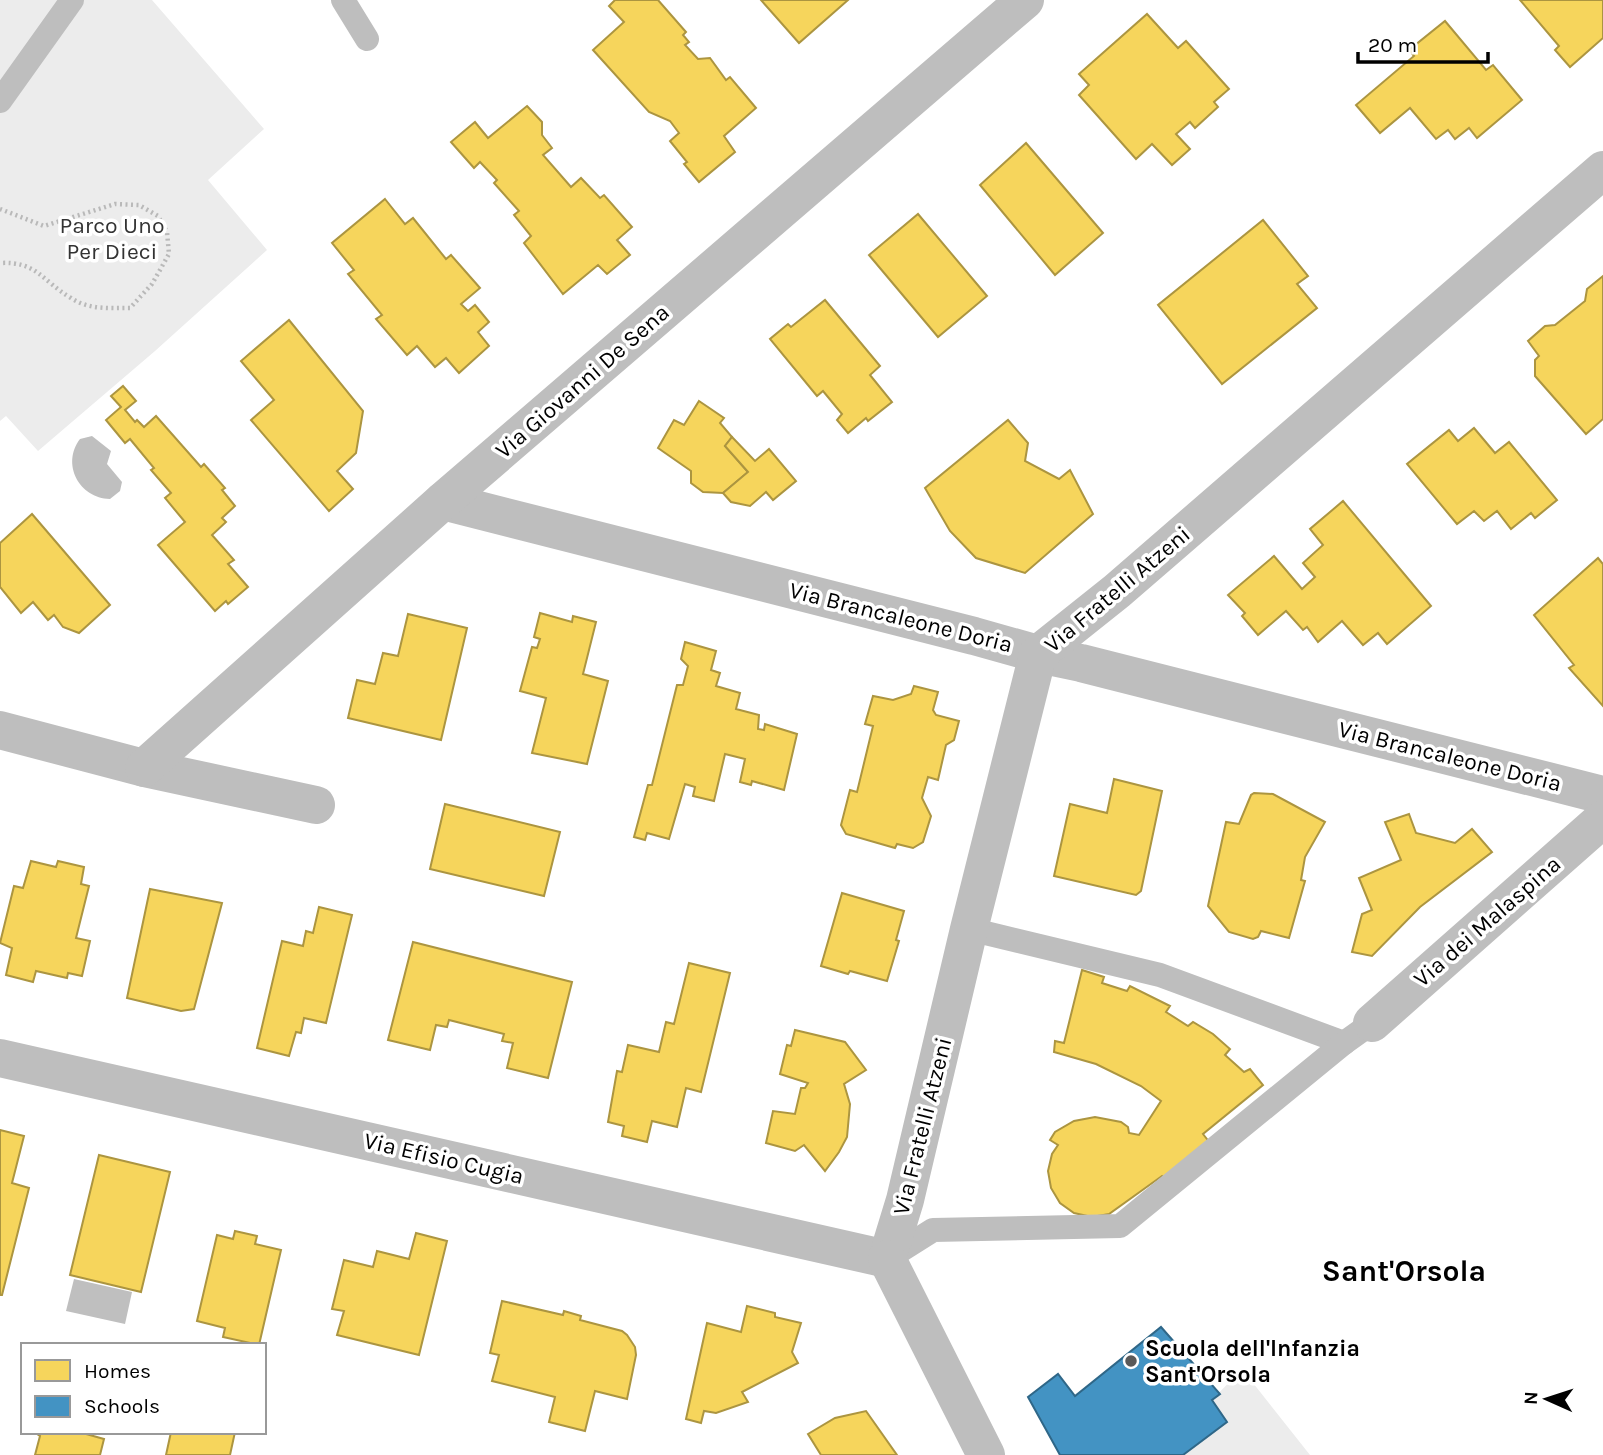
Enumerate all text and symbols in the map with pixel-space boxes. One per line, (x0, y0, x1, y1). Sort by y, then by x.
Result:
scale bar (1358, 21, 1488, 65)
text: 20 m (1368, 33, 1417, 57)
park label: Parco Uno Per Dieci (59, 212, 165, 265)
street label: Via Giovanni De Sena (490, 299, 675, 464)
street label: Via Fratelli Atzeni (1039, 521, 1196, 658)
street label: Via Brancaleone Doria (786, 577, 1015, 658)
street label: Via Brancaleone Doria (1335, 716, 1564, 797)
street label: Via dei Malaspina (1408, 850, 1566, 993)
street label: Via Fratelli Atzeni (887, 1035, 958, 1218)
street label: Via Efisio Cugia (361, 1127, 526, 1190)
district label: Sant'Orsola (1322, 1253, 1486, 1289)
place label: Scuola dell'Infanzia Sant'Orsola (1145, 1335, 1360, 1388)
legend (21, 1343, 266, 1434)
marker: Scuola dell'Infanzia Sant'Orsola (1123, 1353, 1139, 1369)
text: Homes (84, 1359, 151, 1383)
north arrow (1512, 1364, 1582, 1434)
text: N (1520, 1391, 1542, 1406)
text: Schools (84, 1394, 160, 1418)

